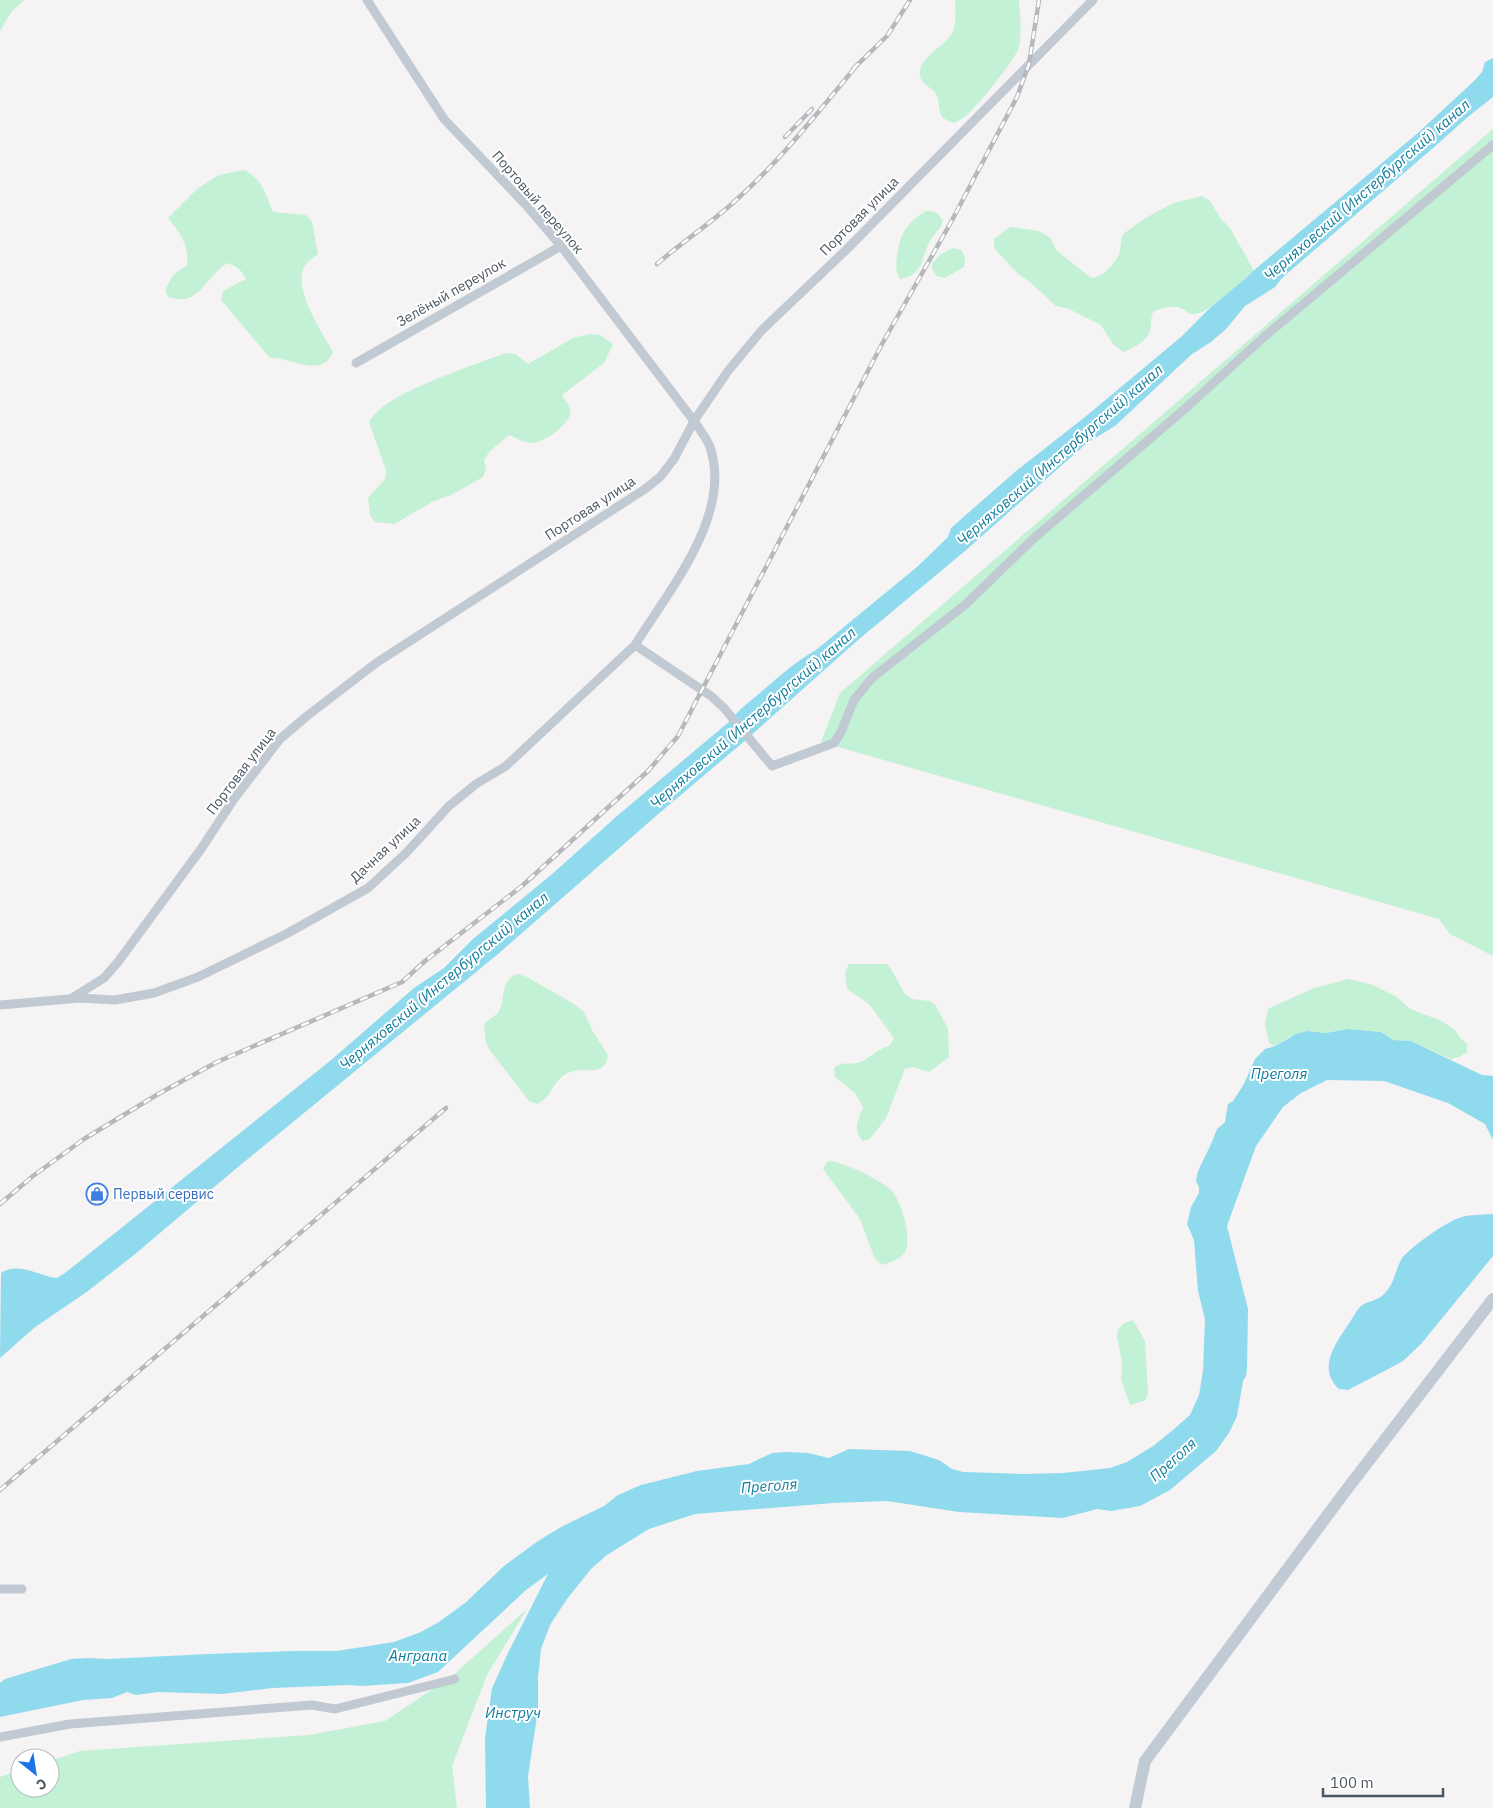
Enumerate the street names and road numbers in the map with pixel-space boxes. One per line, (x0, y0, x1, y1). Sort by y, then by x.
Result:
street label: Портовый переулок (488, 147, 588, 258)
street label: Портовая улица (816, 172, 903, 259)
street label: Зелёный переулок (393, 253, 509, 331)
street label: Портовая улица (541, 472, 639, 544)
street label: Портовая улица (202, 723, 280, 818)
street label: Дачная улица (346, 811, 425, 886)

